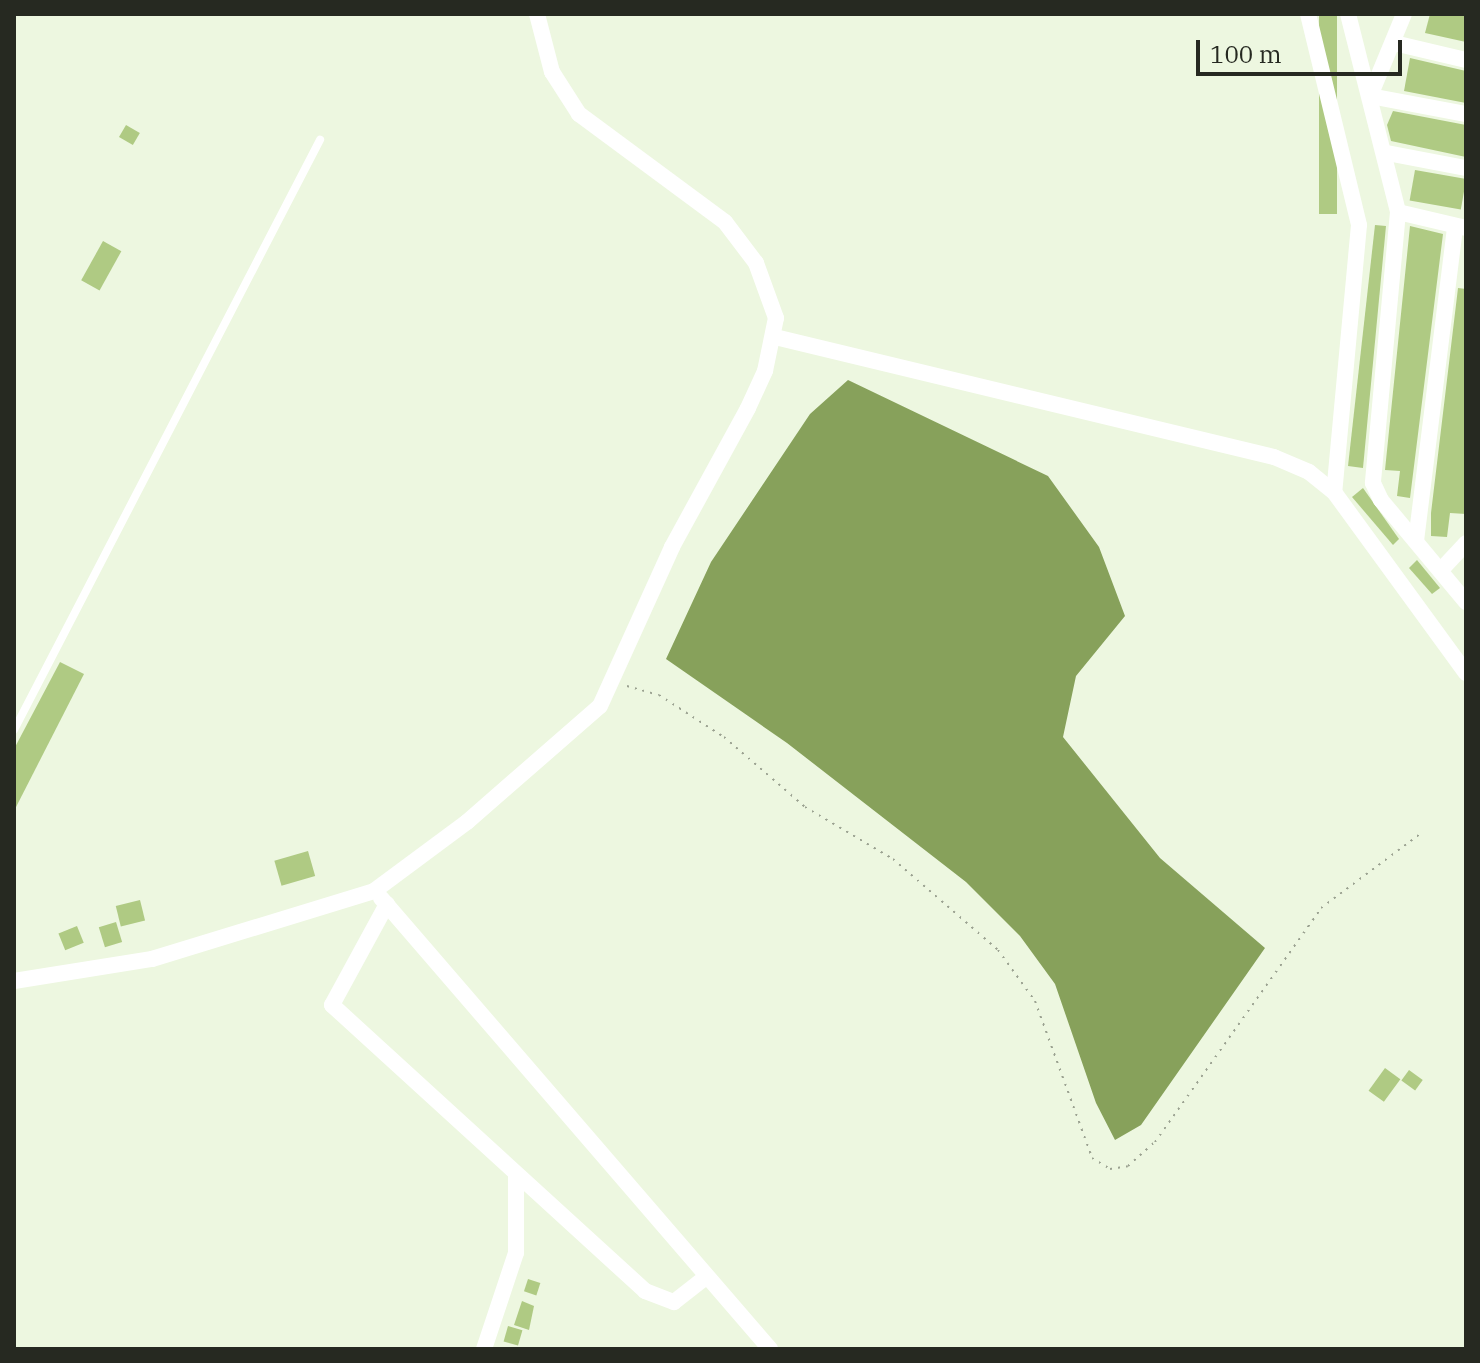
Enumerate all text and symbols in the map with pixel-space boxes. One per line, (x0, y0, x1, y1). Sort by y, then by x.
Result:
scale bar (1200, 24, 1406, 74)
text: 100 m (1210, 38, 1282, 70)

